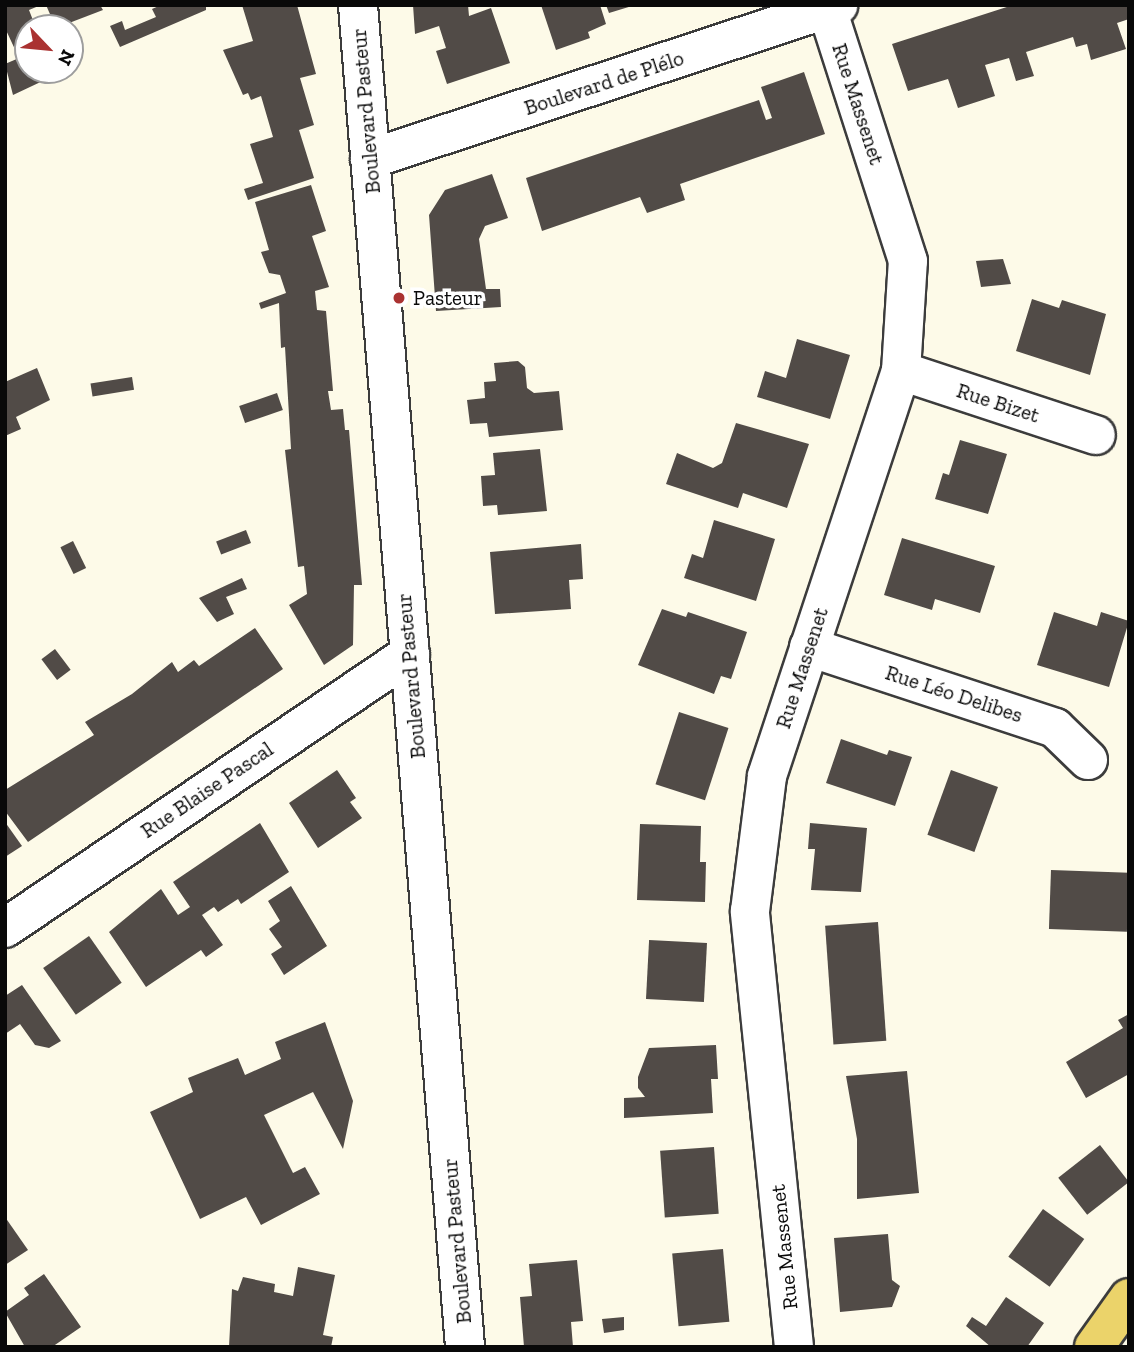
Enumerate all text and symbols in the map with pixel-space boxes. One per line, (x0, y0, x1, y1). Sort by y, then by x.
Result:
north arrow (14, 14, 84, 84)
street label: Boulevard Pasteur (346, 27, 386, 195)
street label: Rue Massenet (827, 40, 889, 168)
street label: Boulevard de Plélo (521, 45, 687, 121)
text: N (53, 46, 80, 69)
place label: Pasteur (413, 285, 483, 311)
marker: Pasteur (391, 290, 407, 306)
street label: Rue Bizet (954, 378, 1042, 428)
street label: Boulevard Pasteur (391, 592, 431, 760)
street label: Rue Massenet (771, 604, 833, 732)
street label: Rue Léo Delibes (882, 660, 1026, 728)
street label: Rue Blaise Pascal (136, 736, 278, 844)
street label: Boulevard Pasteur (437, 1157, 477, 1325)
street label: Rue Massenet (765, 1183, 803, 1311)

